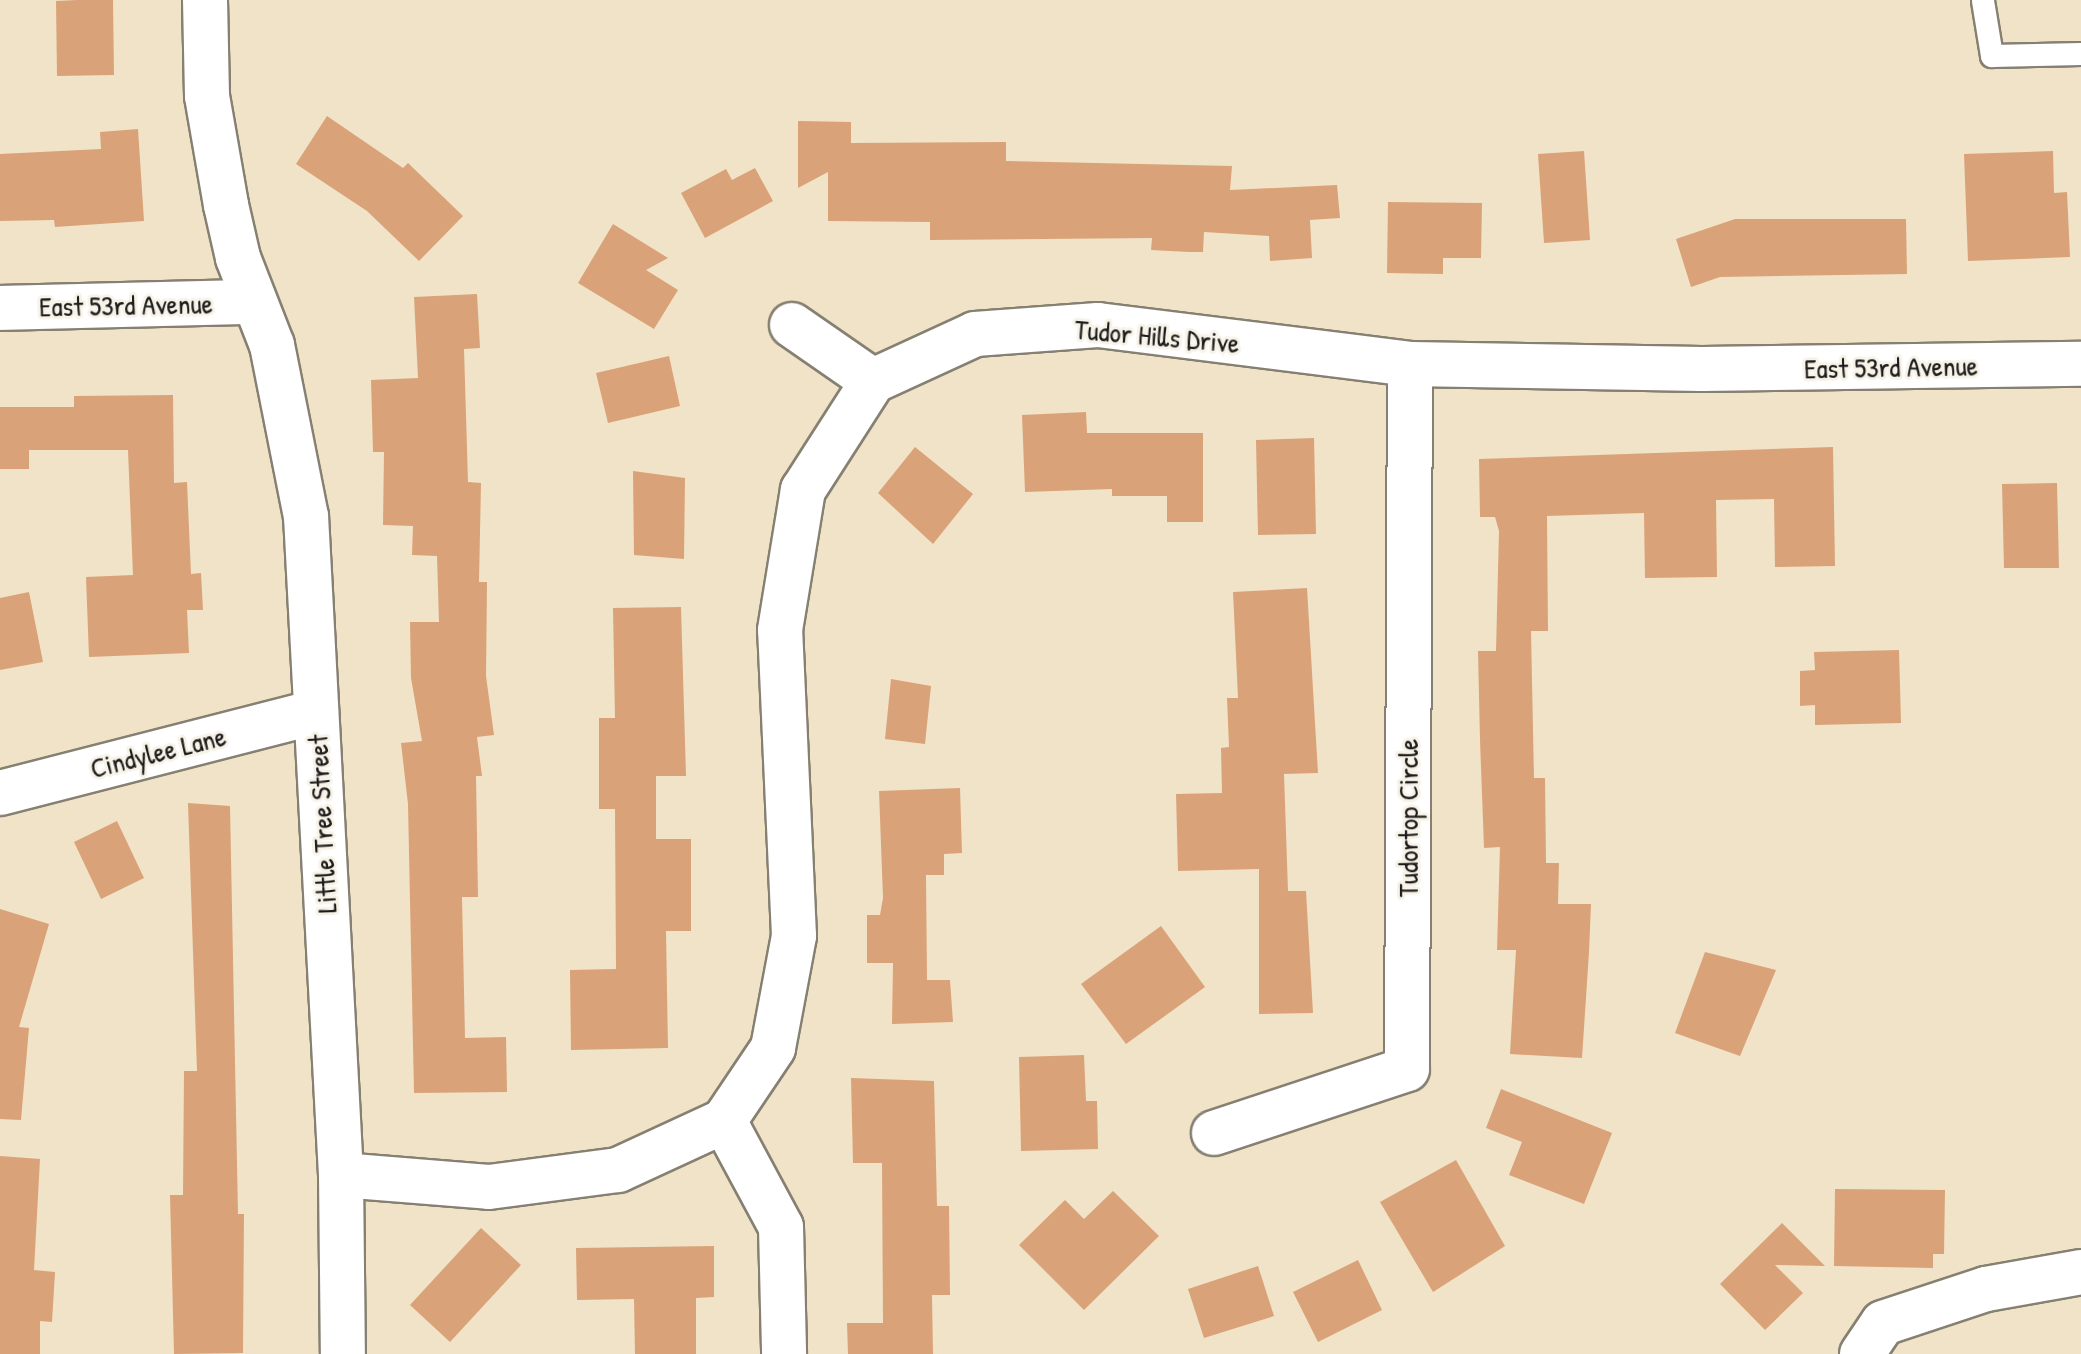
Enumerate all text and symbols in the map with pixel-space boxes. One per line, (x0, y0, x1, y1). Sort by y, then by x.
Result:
street label: East 53rd Avenue (39, 287, 213, 323)
street label: Tudor Hills Drive (1073, 312, 1241, 360)
street label: East 53rd Avenue (1804, 349, 1978, 385)
street label: Cindylee Lane (87, 719, 229, 785)
street label: Little Tree Street (301, 734, 343, 914)
street label: Tudortop Circle (1391, 739, 1425, 897)

